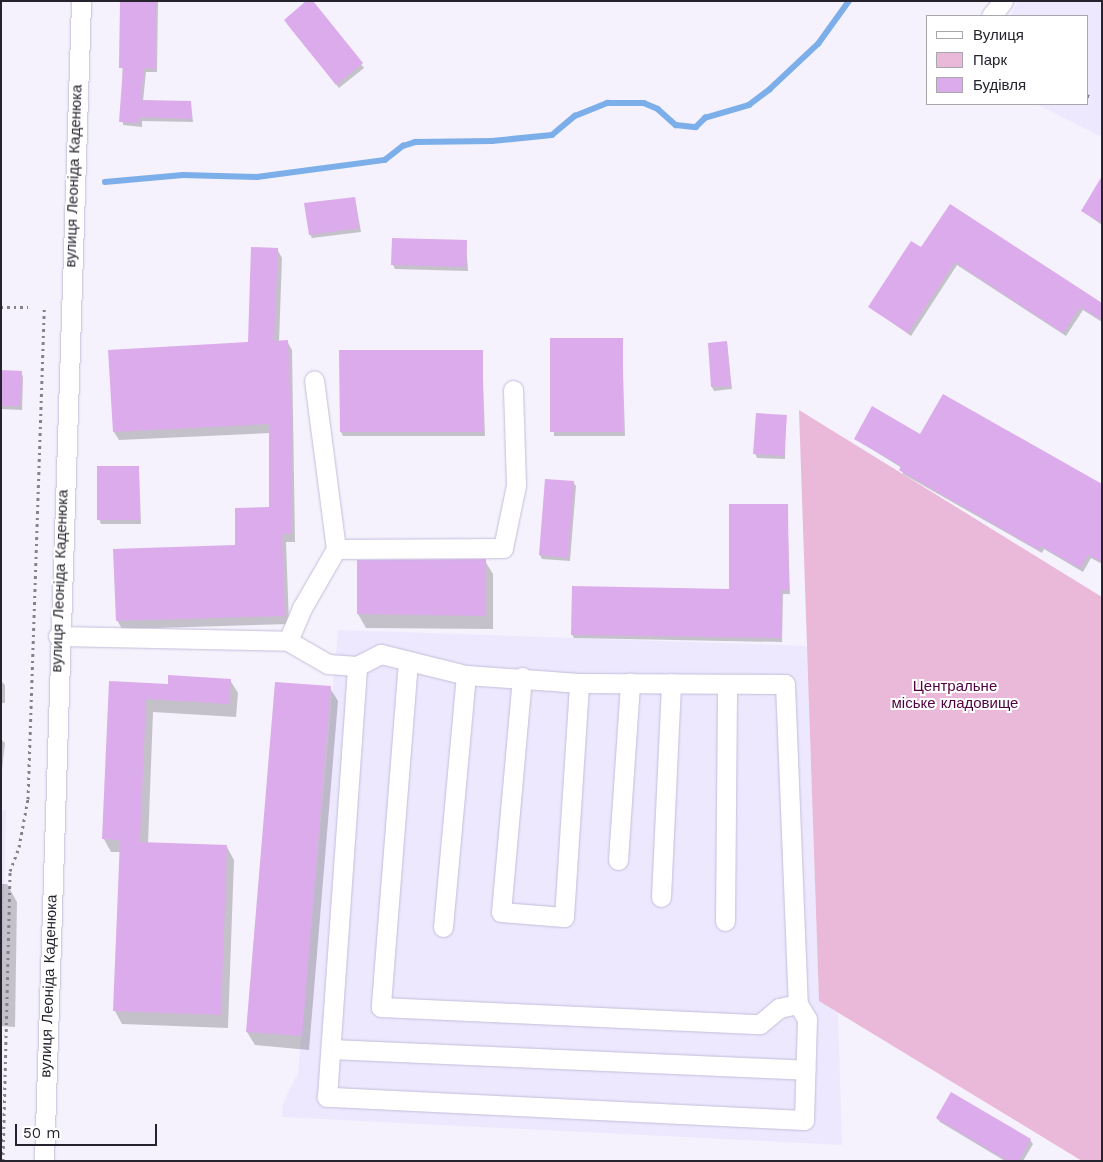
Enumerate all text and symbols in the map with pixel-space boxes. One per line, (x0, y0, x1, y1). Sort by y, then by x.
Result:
legend (926, 15, 1088, 105)
text: Вулиця (973, 26, 1024, 44)
text: Парк (973, 51, 1007, 69)
text: Будівля (973, 76, 1026, 94)
street label: вулиця Леоніда Каденюка (62, 84, 86, 268)
street label: вулиця Леоніда Каденюка (48, 489, 72, 673)
park label: Центральне міське кладовище (892, 677, 1018, 712)
street label: вулиця Леоніда Каденюка (37, 894, 61, 1078)
scale bar (18, 1114, 160, 1146)
text: 50 m (23, 1124, 60, 1142)

